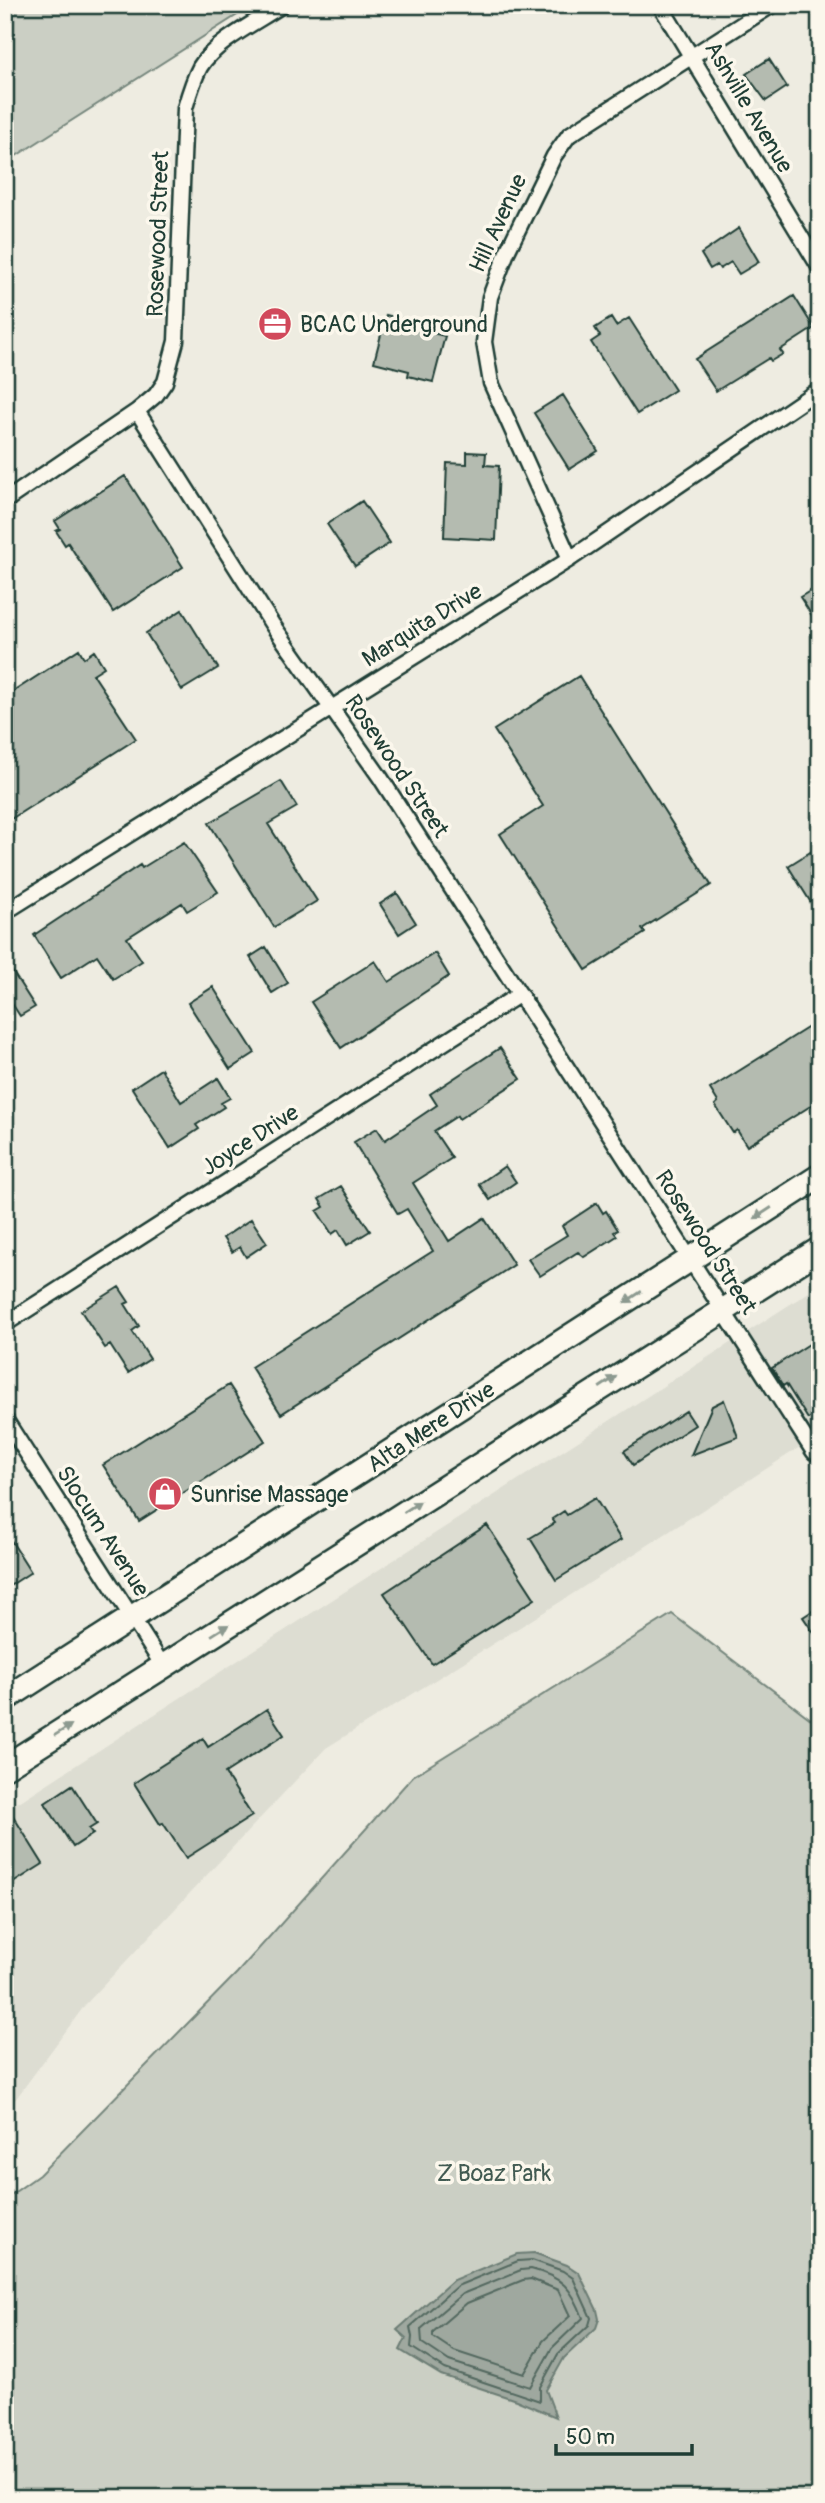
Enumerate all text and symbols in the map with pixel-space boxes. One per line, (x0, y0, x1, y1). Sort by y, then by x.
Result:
street label: Ashville Avenue (698, 36, 800, 179)
street label: Rosewood Street (141, 150, 175, 318)
street label: Hill Avenue (463, 169, 534, 277)
office icon: BCAC Underground (256, 305, 294, 343)
place label: BCAC Underground (300, 310, 488, 339)
street label: Marquita Drive (357, 576, 488, 673)
street label: Rosewood Street (339, 689, 456, 844)
street label: Joyce Drive (196, 1097, 305, 1182)
street label: Rosewood Street (649, 1164, 764, 1320)
one-way arrow (753, 1206, 772, 1219)
one-way arrow (624, 1290, 643, 1303)
street label: Alta Mere Drive (362, 1375, 501, 1479)
one-way arrow (598, 1376, 618, 1389)
street label: Slocum Avenue (50, 1460, 156, 1602)
shop icon: Sunrise Massage (146, 1475, 184, 1513)
place label: Sunrise Massage (190, 1480, 349, 1509)
one-way arrow (403, 1501, 422, 1514)
one-way arrow (211, 1623, 230, 1636)
one-way arrow (53, 1724, 72, 1737)
park label: Z Boaz Park (437, 2159, 551, 2188)
scale bar (556, 2412, 692, 2456)
text: 50 m (566, 2424, 615, 2451)

